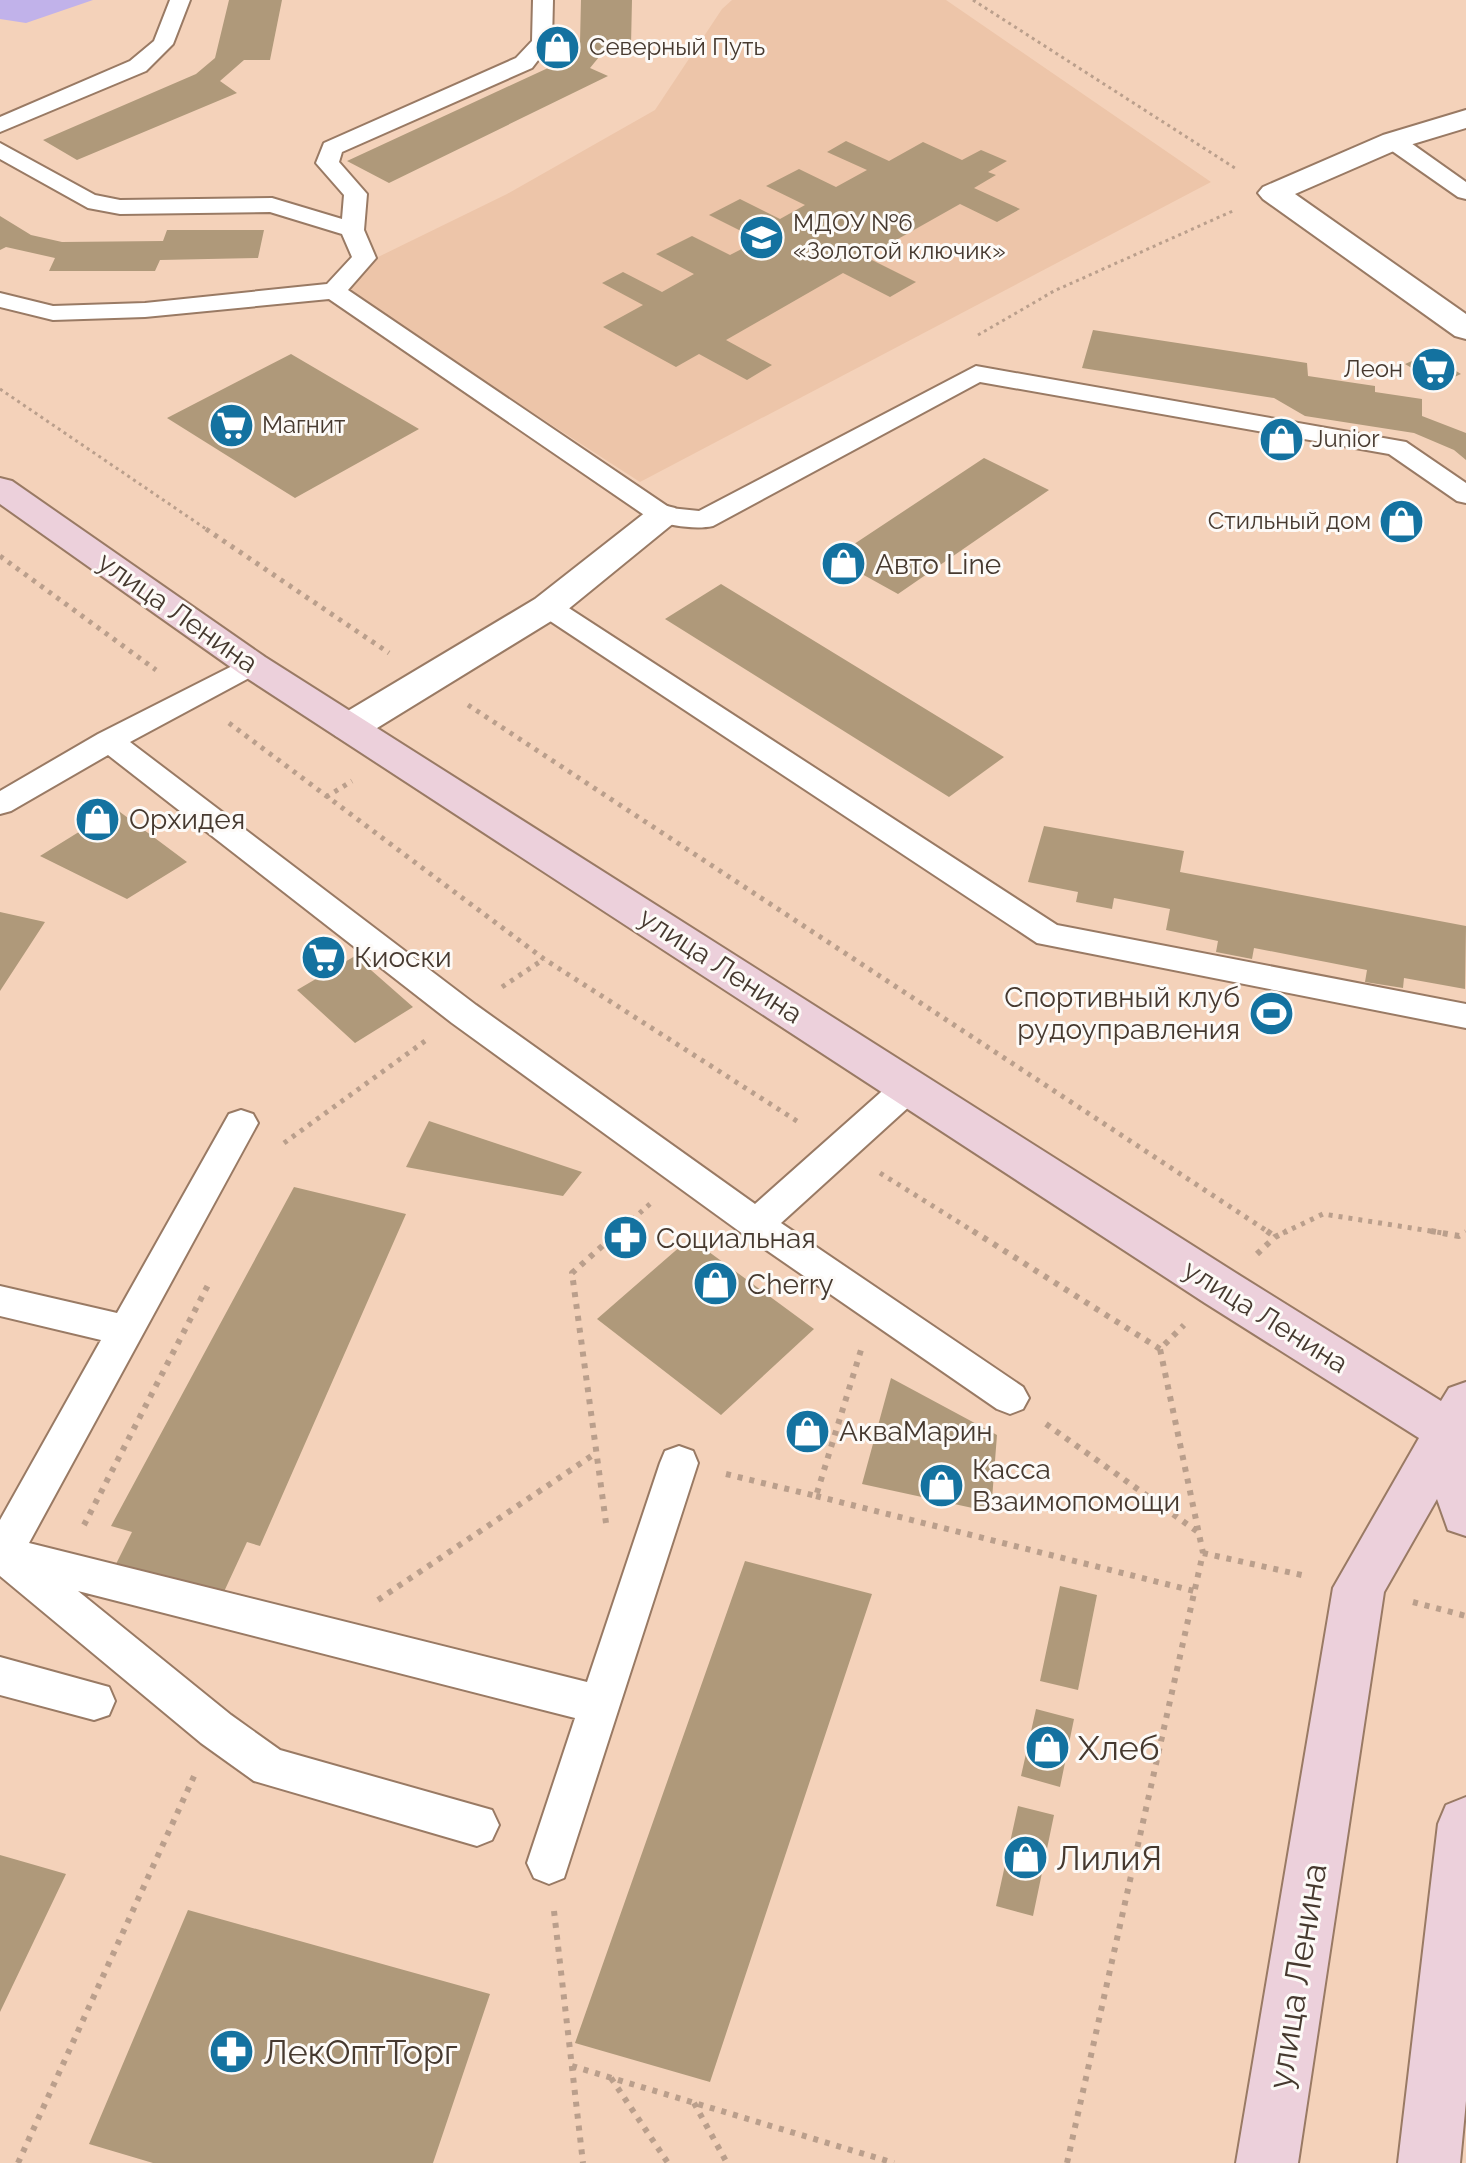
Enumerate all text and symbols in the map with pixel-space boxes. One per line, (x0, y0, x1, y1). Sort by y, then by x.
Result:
shop icon: Северный Путь (534, 23, 582, 71)
place label: Северный Путь (589, 32, 765, 61)
place label: МДОУ №6 «Золотой ключик» (793, 208, 1006, 265)
school or university icon: МДОУ №6 «Золотой ключик» (738, 213, 786, 261)
supermarket icon: Леон (1410, 345, 1458, 393)
place label: Леон (1343, 354, 1403, 383)
supermarket icon: Магнит (207, 401, 255, 449)
place label: Магнит (262, 410, 346, 439)
shop icon: Junior (1257, 415, 1305, 463)
place label: Junior (1312, 424, 1380, 453)
shop icon: Стильный дом (1378, 497, 1426, 545)
place label: Стильный дом (1208, 506, 1371, 535)
shop icon: Авто Line (820, 540, 868, 588)
street label: улица Ленина (91, 545, 264, 680)
place label: Авто Line (875, 548, 1001, 581)
shop icon: Орхидея (74, 795, 122, 843)
place label: Орхидея (129, 803, 245, 836)
street label: улица Ленина (633, 900, 808, 1030)
supermarket icon: Киоски (299, 933, 347, 981)
place label: Киоски (354, 941, 452, 974)
place label: Спортивный клуб рудоуправления (1004, 981, 1240, 1046)
sports icon: Спортивный клуб рудоуправления (1247, 989, 1295, 1037)
pharmacy icon: Социальная (601, 1214, 649, 1262)
place label: Социальная (656, 1222, 816, 1255)
street label: улица Ленина (1177, 1253, 1354, 1380)
shop icon: Cherry (692, 1260, 740, 1308)
place label: Cherry (747, 1268, 834, 1301)
shop icon: АкваМарин (784, 1407, 832, 1455)
place label: АкваМарин (839, 1415, 993, 1448)
place label: Касса Взаимопомощи (972, 1453, 1180, 1518)
shop icon: Касса Взаимопомощи (917, 1461, 965, 1509)
shop icon: Хлеб (1023, 1724, 1071, 1772)
place label: Хлеб (1078, 1728, 1159, 1768)
shop icon: ЛилиЯ (1001, 1834, 1049, 1882)
place label: ЛилиЯ (1056, 1838, 1162, 1878)
street label: улица Ленина (1259, 1860, 1335, 2092)
pharmacy icon: ЛекОптТорг (208, 2028, 256, 2076)
place label: ЛекОптТорг (263, 2032, 458, 2072)

